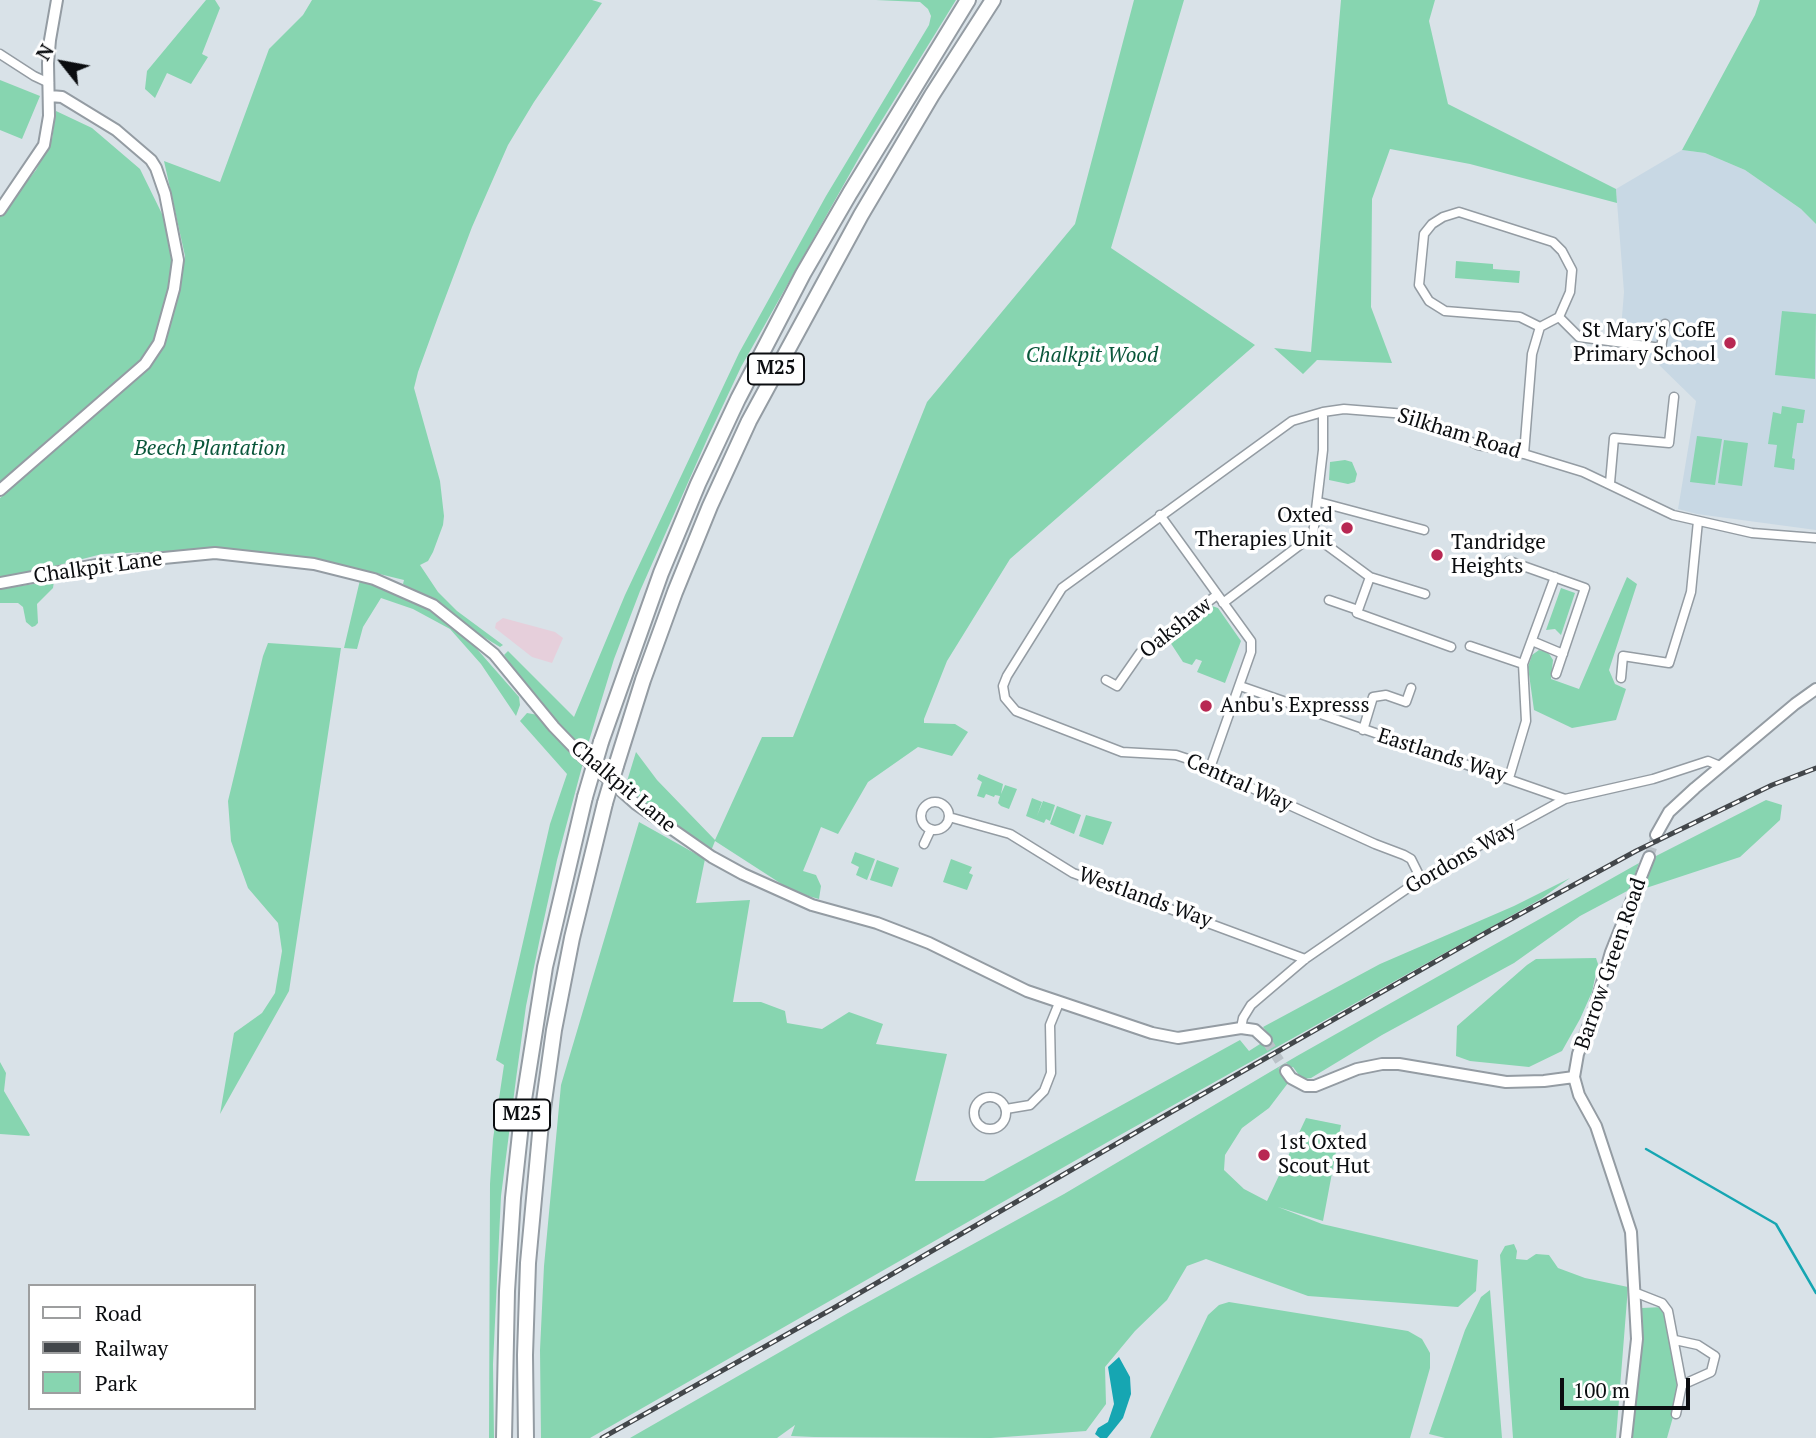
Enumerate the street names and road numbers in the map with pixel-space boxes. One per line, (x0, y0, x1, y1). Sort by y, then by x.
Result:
road number: M25 (748, 354, 804, 384)
street label: Silkham Road (1394, 403, 1524, 465)
street label: Chalkpit Lane (32, 546, 164, 590)
street label: Oakshaw (1135, 592, 1217, 664)
street label: Eastlands Way (1374, 723, 1510, 789)
street label: Chalkpit Lane (565, 736, 681, 838)
street label: Central Way (1182, 748, 1296, 818)
street label: Gordons Way (1401, 816, 1521, 900)
street label: Westlands Way (1075, 862, 1215, 934)
street label: Barrow Green Road (1570, 875, 1652, 1053)
road number: M25 (494, 1100, 550, 1130)

